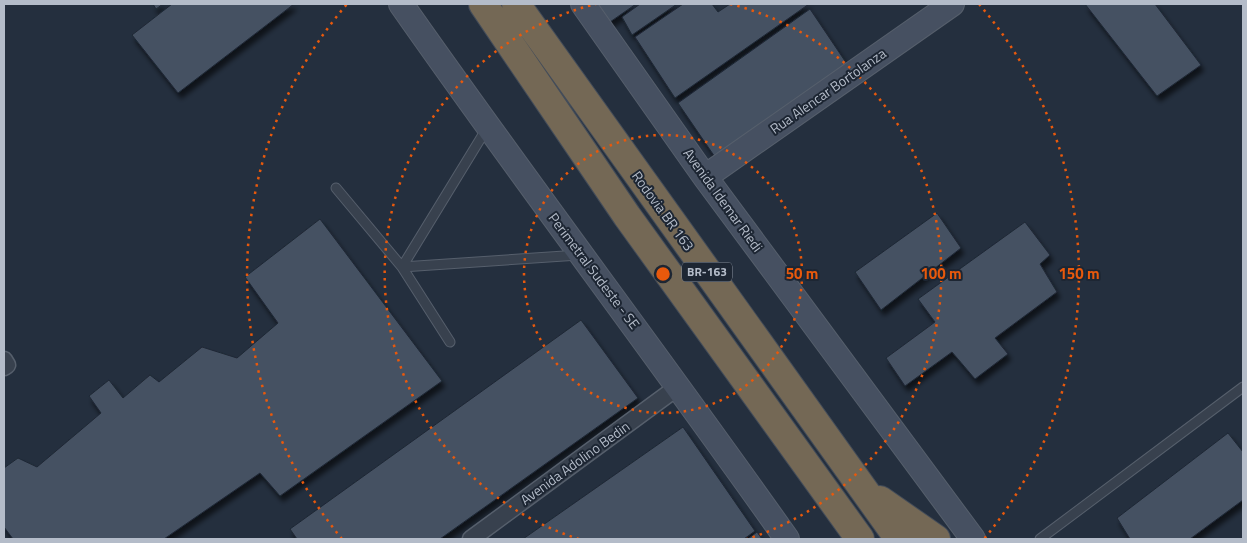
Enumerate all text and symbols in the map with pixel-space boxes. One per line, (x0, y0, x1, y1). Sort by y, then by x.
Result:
street label: Rua Alencar Bortolanza (765, 43, 890, 139)
street label: Avenida Idemar Riedi (679, 144, 768, 256)
street label: Rodovia BR 163 (627, 166, 700, 255)
street label: Perimetral Sudeste - SE (544, 208, 645, 333)
road number: BR-163 (682, 262, 732, 282)
text: 50 m (786, 262, 818, 285)
text: 100 m (920, 262, 962, 285)
text: 150 m (1058, 262, 1100, 285)
centre of rings (654, 265, 672, 283)
street label: Avenida Adolino Bedin (516, 416, 634, 510)

